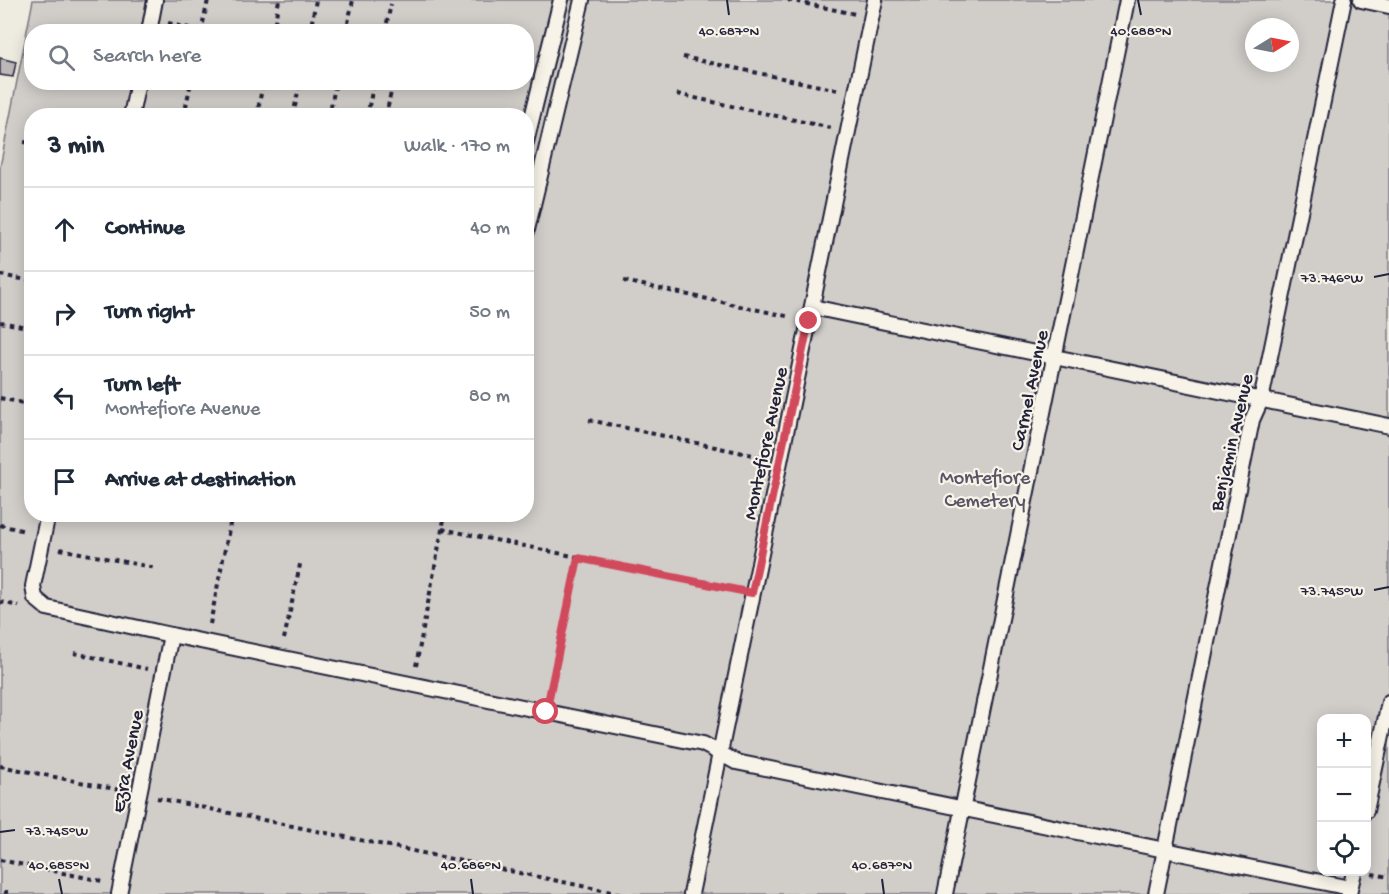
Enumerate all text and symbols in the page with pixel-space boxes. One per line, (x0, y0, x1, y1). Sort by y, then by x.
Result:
north arrow (1245, 18, 1299, 72)
text: 40.687°N (699, 23, 759, 41)
text: 40.688°N (1111, 23, 1172, 41)
search box (24, 24, 534, 90)
icon: search (45, 41, 78, 74)
text: Search here (93, 44, 201, 70)
text: 3 min (48, 132, 104, 163)
text: Walk · 170 m (404, 136, 510, 159)
icon: ahead (48, 213, 81, 246)
text: Continue (105, 216, 185, 242)
text: 40 m (470, 218, 510, 241)
text: 73.746°W (1300, 270, 1363, 288)
icon: right (48, 297, 81, 330)
text: Turn right (105, 300, 193, 326)
text: 50 m (469, 302, 510, 325)
route end (795, 307, 821, 333)
street label: Carmel Avenue (1007, 328, 1056, 453)
street label: Montefiore Avenue (740, 365, 795, 522)
street label: Benjamin Avenue (1206, 371, 1261, 515)
text: Turn left (105, 373, 179, 399)
icon: left (48, 381, 81, 414)
text: 80 m (469, 386, 510, 409)
text: Montefiore Avenue (105, 399, 260, 422)
icon: arrive (48, 465, 81, 498)
text: Arrive at destination (105, 468, 295, 494)
park label: Montefiore Cemetery (940, 468, 1031, 514)
text: 73.745°W (1300, 583, 1364, 601)
route start (532, 698, 558, 724)
street label: Ezra Avenue (108, 708, 151, 815)
map controls (1317, 714, 1371, 876)
button: + (1317, 714, 1371, 768)
button: − (1317, 768, 1371, 822)
button: locate (1317, 822, 1371, 876)
text: 73.745°W (25, 823, 89, 841)
text: 40.685°N (29, 857, 89, 875)
text: 40.686°N (441, 857, 501, 875)
text: 40.687°N (852, 857, 912, 875)

